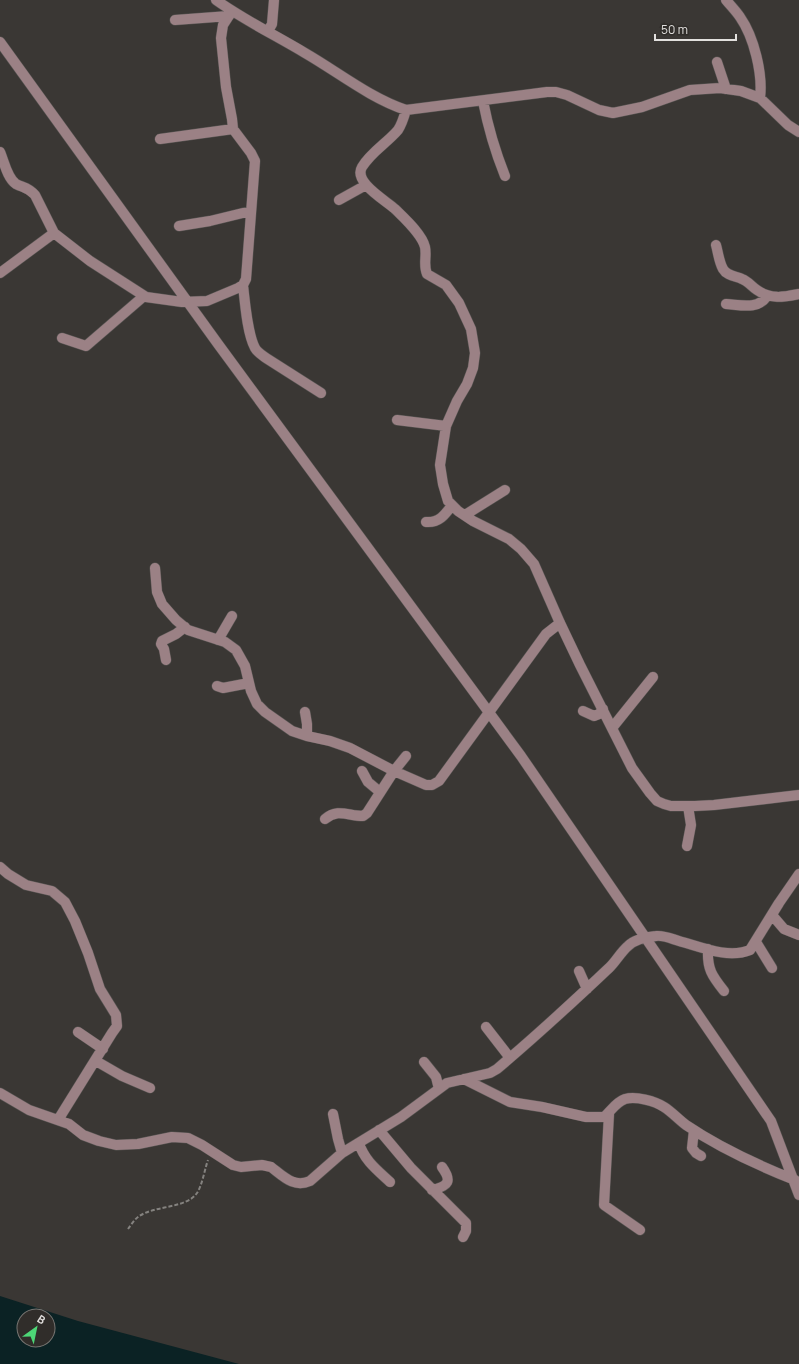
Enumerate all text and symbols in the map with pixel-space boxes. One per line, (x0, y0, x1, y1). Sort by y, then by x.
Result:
scale bar (655, 16, 736, 42)
text: 50 m (661, 21, 688, 38)
north arrow (16, 1308, 56, 1348)
text: B (35, 1311, 49, 1327)

